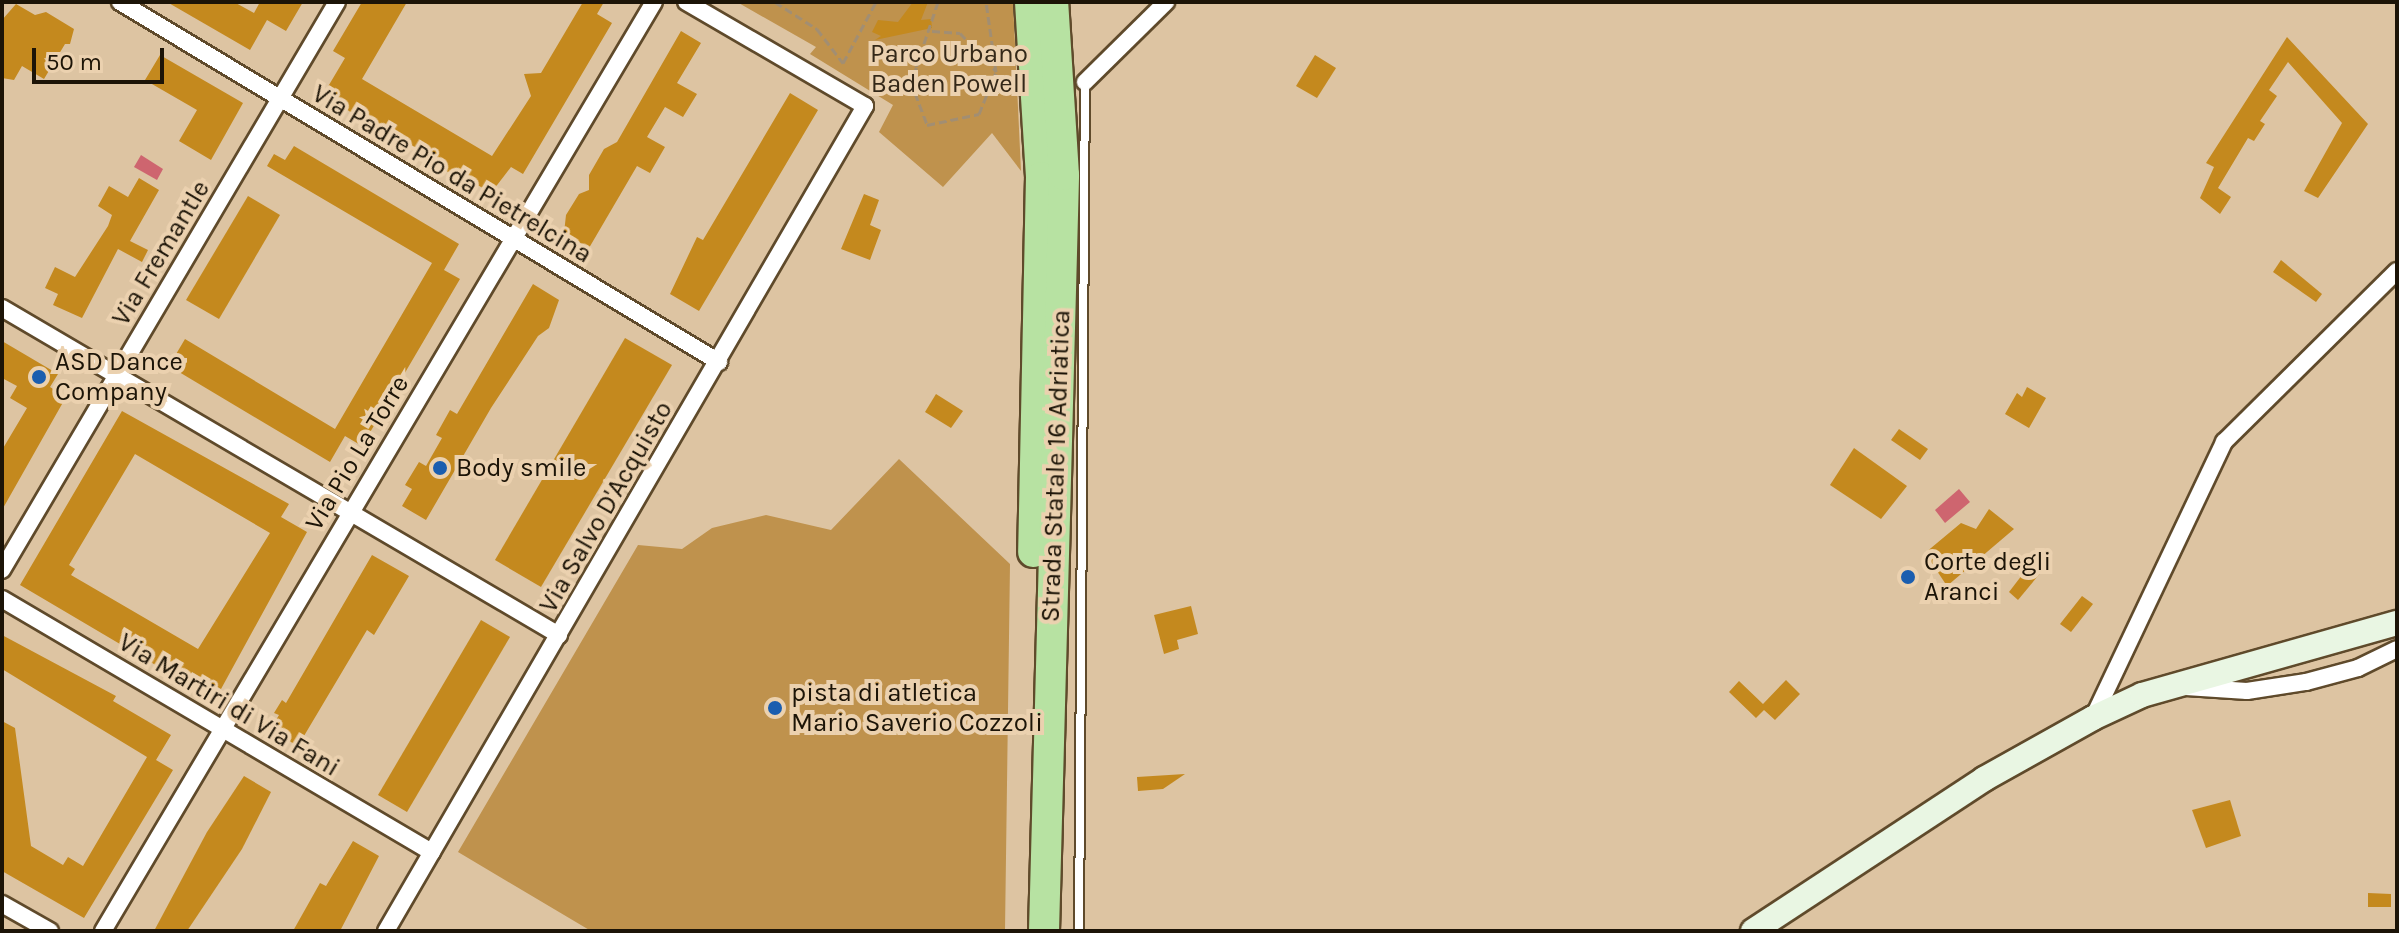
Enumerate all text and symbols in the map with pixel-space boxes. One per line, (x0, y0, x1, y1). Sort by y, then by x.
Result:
scale bar (36, 32, 168, 82)
park label: Parco Urbano Baden Powell (870, 38, 1028, 100)
text: 50 m (46, 48, 102, 76)
street label: Via Padre Pio da Pietrelcina (306, 78, 598, 270)
street label: Via Fremantle (105, 175, 217, 331)
street label: Strada Statale 16 Adriatica (1035, 309, 1077, 623)
place label: ASD Dance Company (55, 346, 183, 408)
marker: ASD Dance Company (30, 368, 48, 386)
street label: Via Pio La Torre (298, 370, 416, 536)
street label: Via Salvo D'Acquisto (533, 396, 679, 618)
place label: Body smile (456, 452, 586, 484)
marker: Body smile (431, 459, 449, 477)
place label: Corte degli Aranci (1924, 546, 2051, 608)
marker: Corte degli Aranci (1899, 568, 1917, 586)
street label: Via Martiri di Via Fani (113, 627, 345, 783)
place label: pista di atletica Mario Saverio Cozzoli (791, 677, 1043, 738)
marker: pista di atletica Mario Saverio Cozzoli (766, 699, 784, 717)

